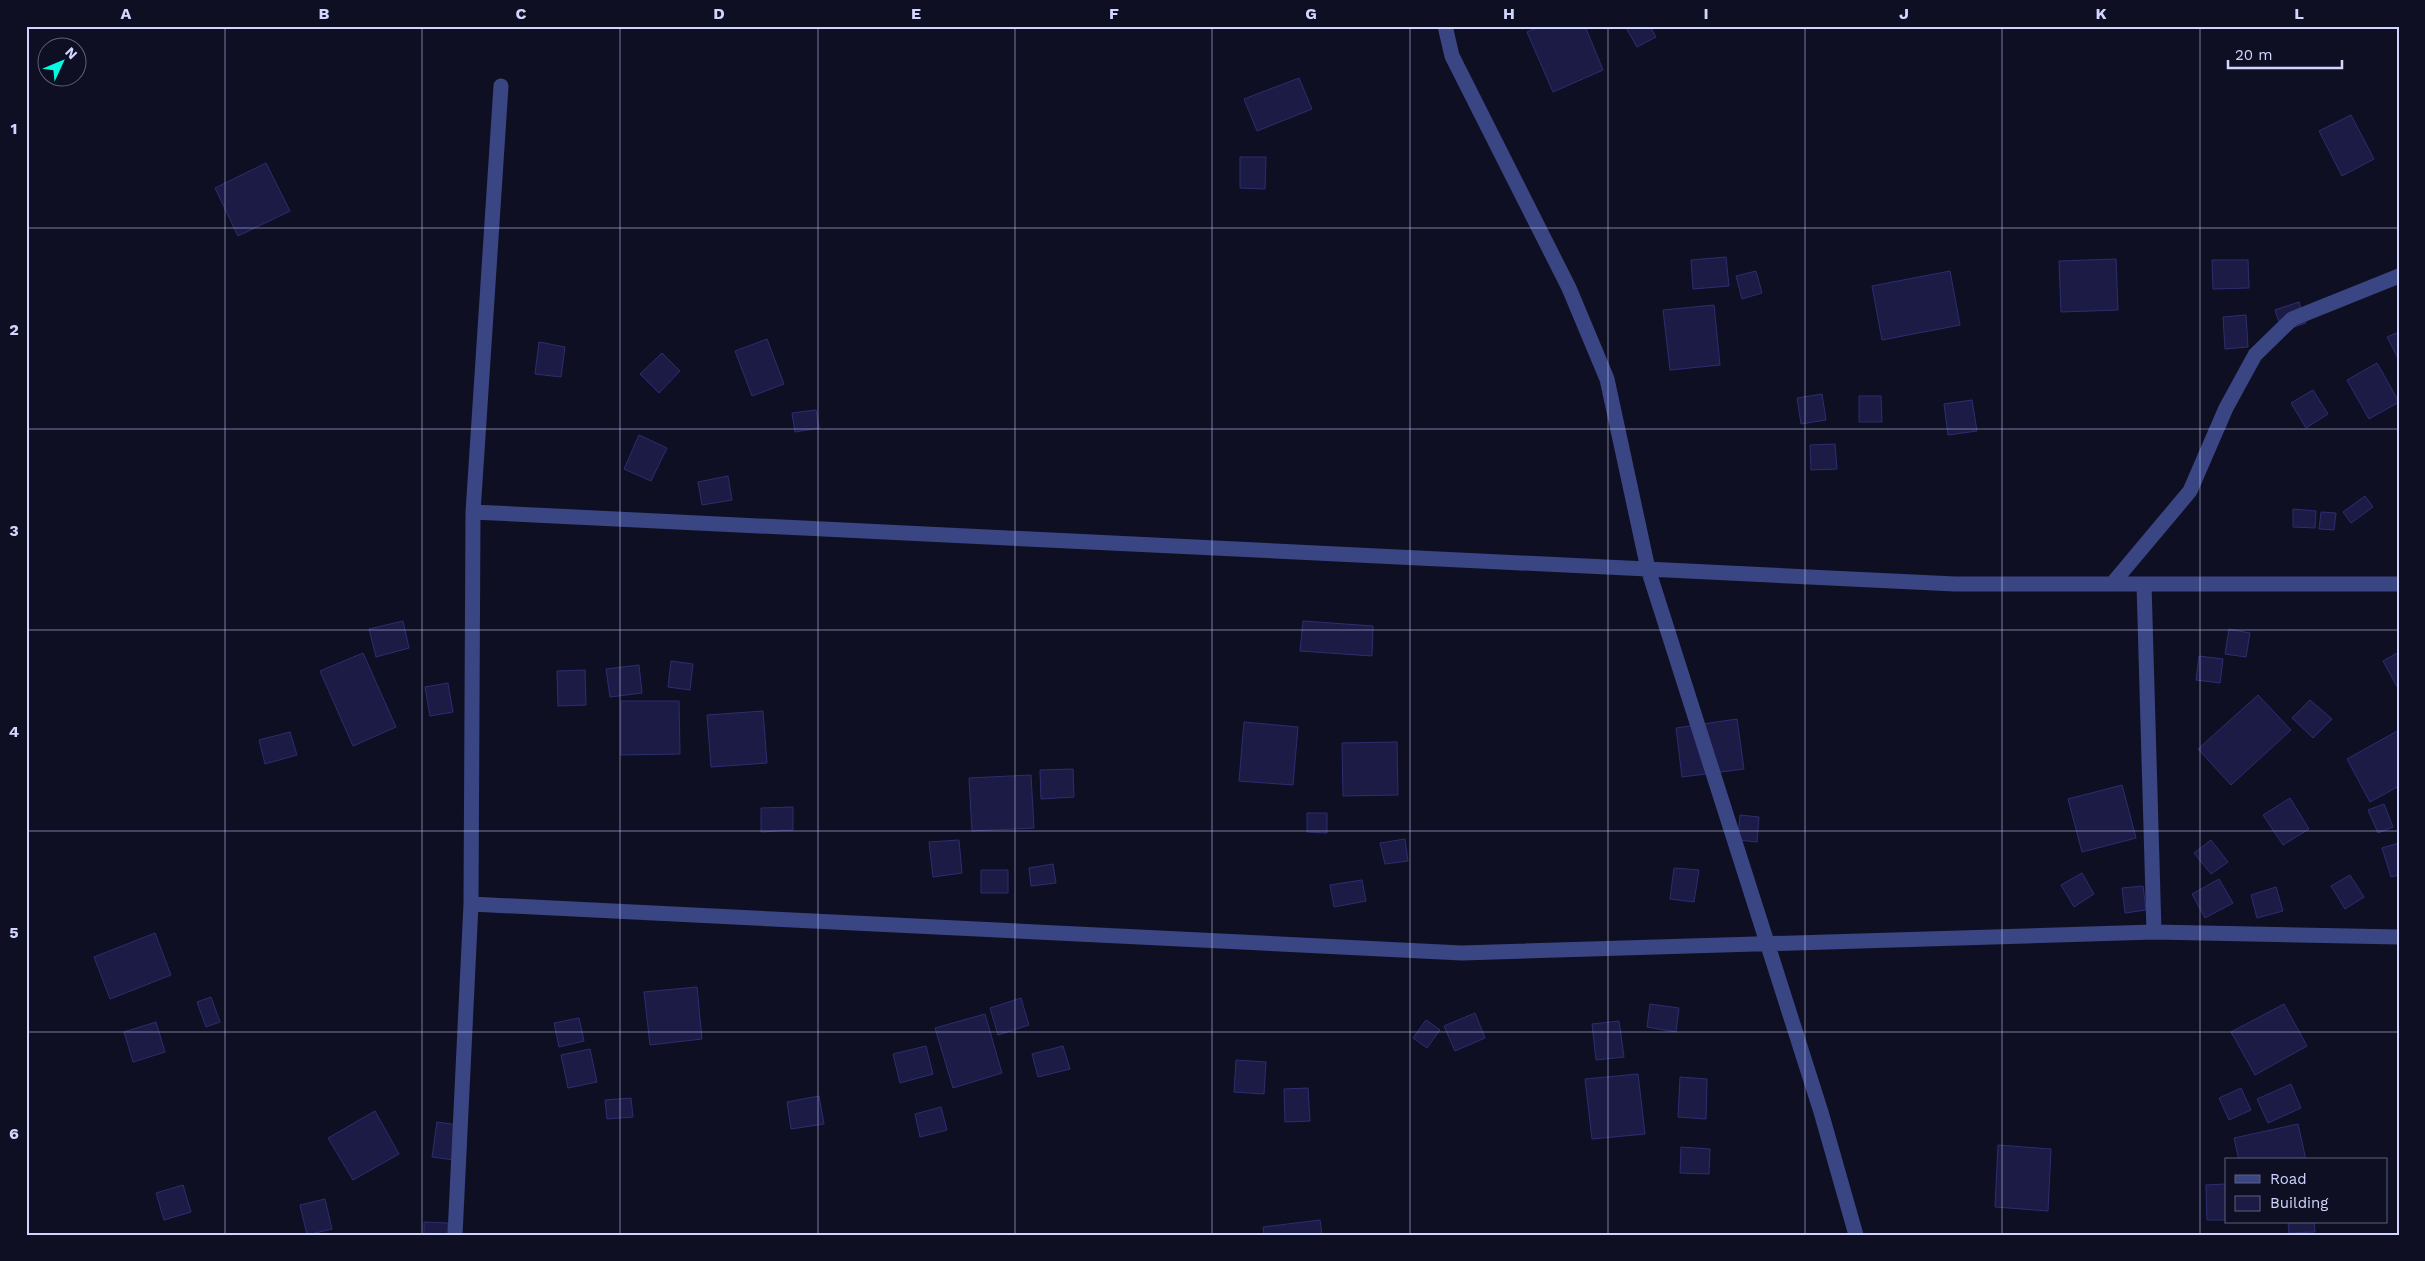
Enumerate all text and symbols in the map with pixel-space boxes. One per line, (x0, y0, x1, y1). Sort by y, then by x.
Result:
text: A (121, 4, 132, 23)
text: B (319, 4, 330, 23)
text: C (516, 4, 527, 23)
text: D (713, 4, 725, 23)
text: E (911, 4, 921, 23)
text: F (1109, 4, 1119, 23)
text: G (1305, 4, 1317, 23)
text: H (1503, 4, 1515, 23)
text: I (1703, 4, 1709, 23)
text: J (1899, 4, 1909, 23)
text: K (2095, 4, 2107, 23)
text: L (2294, 4, 2304, 23)
north arrow (38, 38, 88, 88)
scale bar (2228, 38, 2341, 70)
text: N (62, 44, 81, 62)
text: 20 m (2235, 46, 2273, 64)
text: 1 (11, 119, 17, 138)
text: 2 (9, 320, 19, 339)
text: 3 (9, 521, 19, 540)
text: 4 (9, 722, 19, 741)
text: 5 (9, 923, 19, 942)
text: 6 (9, 1124, 19, 1143)
legend (2225, 1158, 2388, 1224)
text: Road (2270, 1170, 2307, 1188)
text: Building (2270, 1194, 2328, 1212)

